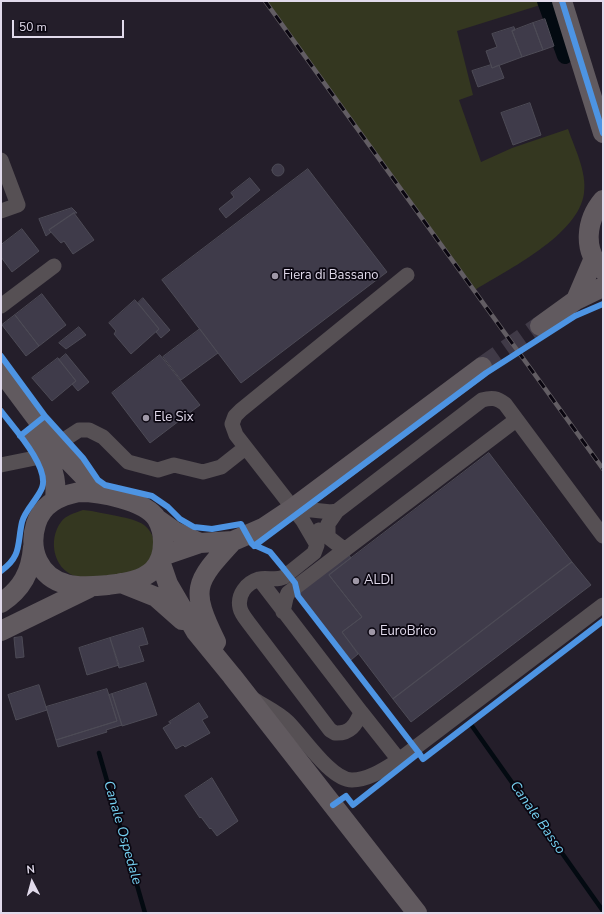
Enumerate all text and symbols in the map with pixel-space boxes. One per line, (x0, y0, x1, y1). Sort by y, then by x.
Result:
scale bar (14, 12, 126, 38)
text: 50 m (19, 19, 47, 35)
place label: Fiera di Bassano (283, 268, 378, 284)
marker: Fiera di Bassano (270, 271, 280, 281)
place label: Ele Six (154, 410, 193, 426)
marker: Ele Six (141, 413, 151, 423)
place label: ALDI (364, 573, 394, 589)
marker: ALDI (351, 576, 361, 586)
place label: EuroBrico (380, 624, 436, 640)
marker: EuroBrico (367, 627, 377, 637)
water label: Canale Basso (506, 778, 568, 858)
water label: Canale Ospedale (99, 779, 145, 887)
north arrow (12, 862, 52, 902)
text: N (26, 862, 36, 877)

